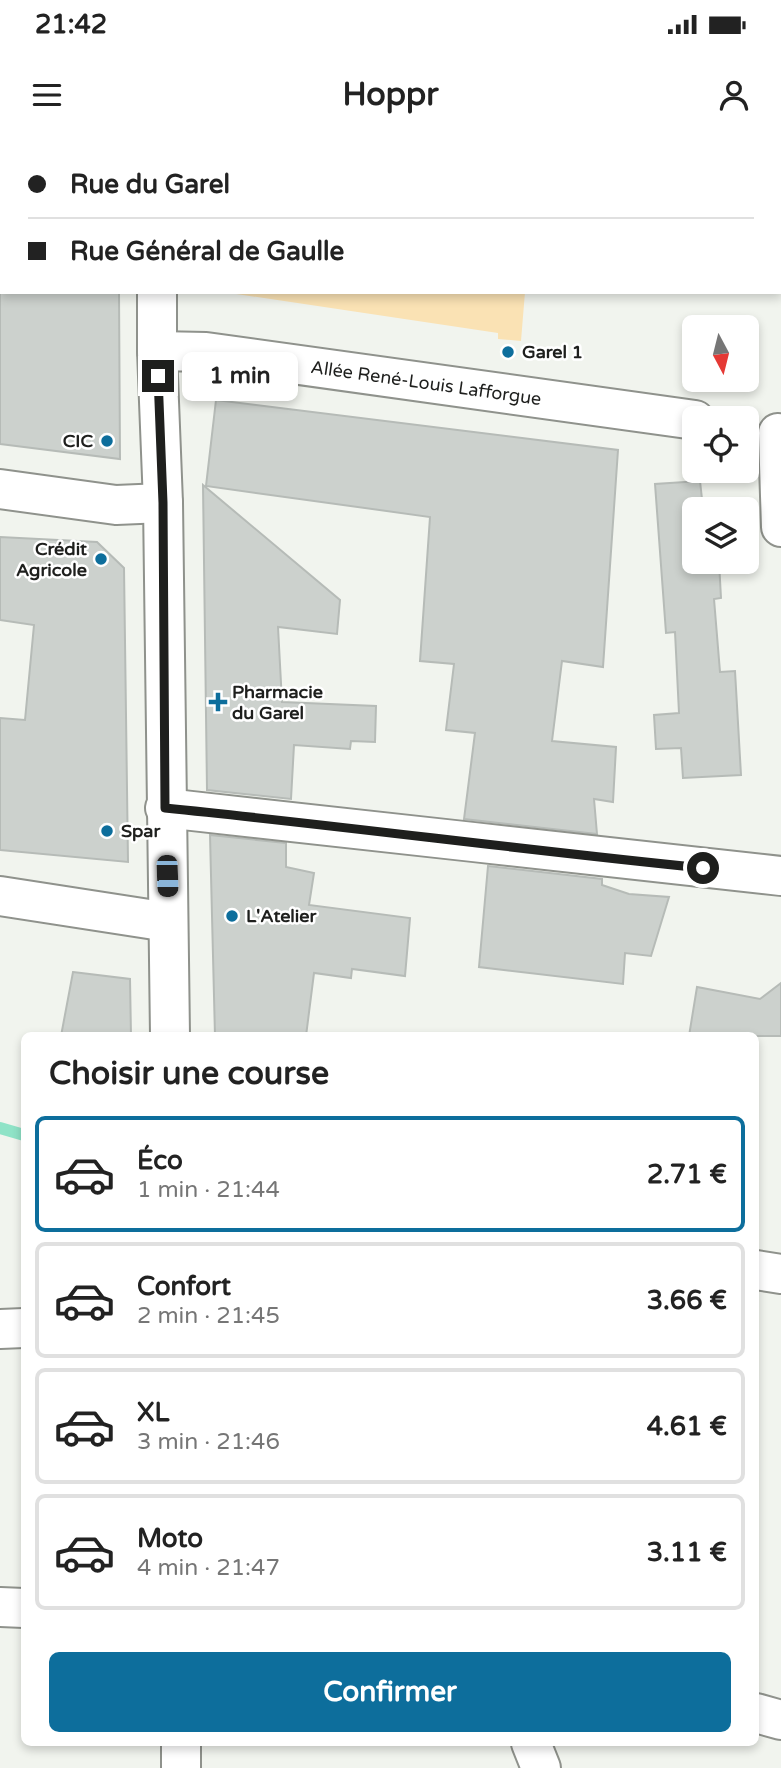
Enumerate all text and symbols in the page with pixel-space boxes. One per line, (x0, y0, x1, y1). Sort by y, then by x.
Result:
text: 21:42 (35, 9, 107, 40)
icon: menu (28, 76, 66, 114)
text: Hoppr (343, 76, 438, 114)
icon: person (715, 76, 753, 114)
text: Rue du Garel (70, 169, 230, 200)
text: Rue Général de Gaulle (70, 236, 344, 267)
north arrow (682, 315, 760, 392)
map controls (682, 315, 759, 574)
place label: Garel 1 (522, 341, 583, 363)
marker: Garel 1 (500, 344, 516, 360)
callout: 1 min (182, 352, 298, 400)
street label: Allée René-Louis Lafforgue (309, 356, 543, 410)
route end (142, 360, 174, 392)
text: 1 min (209, 362, 271, 390)
button: locate (682, 406, 759, 483)
place label: CIC (63, 430, 93, 452)
marker: CIC (99, 433, 115, 449)
button: layers (682, 497, 759, 574)
place label: Crédit Agricole (16, 538, 87, 581)
marker: Crédit Agricole (93, 551, 109, 567)
place label: Pharmacie du Garel (232, 681, 323, 724)
marker: Pharmacie du Garel (210, 694, 226, 710)
place label: Spar (121, 820, 161, 842)
marker: Spar (99, 823, 115, 839)
route start (687, 852, 719, 884)
car (156, 855, 179, 897)
place label: L'Atelier (246, 905, 317, 927)
marker: L'Atelier (224, 908, 240, 924)
text: Choisir une course (49, 1055, 329, 1093)
icon: car (53, 1143, 116, 1206)
text: Éco (137, 1145, 183, 1176)
text: 2.71 € (647, 1159, 727, 1190)
text: 1 min · 21:44 (137, 1176, 280, 1204)
icon: car (53, 1269, 116, 1332)
text: Confort (137, 1271, 231, 1302)
text: 3.66 € (647, 1285, 727, 1316)
text: 2 min · 21:45 (137, 1302, 280, 1330)
icon: car (53, 1395, 116, 1458)
text: XL (137, 1397, 169, 1428)
text: 4.61 € (647, 1411, 727, 1442)
text: 3 min · 21:46 (137, 1428, 280, 1456)
icon: car (53, 1521, 116, 1584)
text: Moto (137, 1523, 203, 1554)
text: 3.11 € (647, 1537, 727, 1568)
text: 4 min · 21:47 (137, 1554, 280, 1582)
button: Confirmer (49, 1652, 731, 1732)

